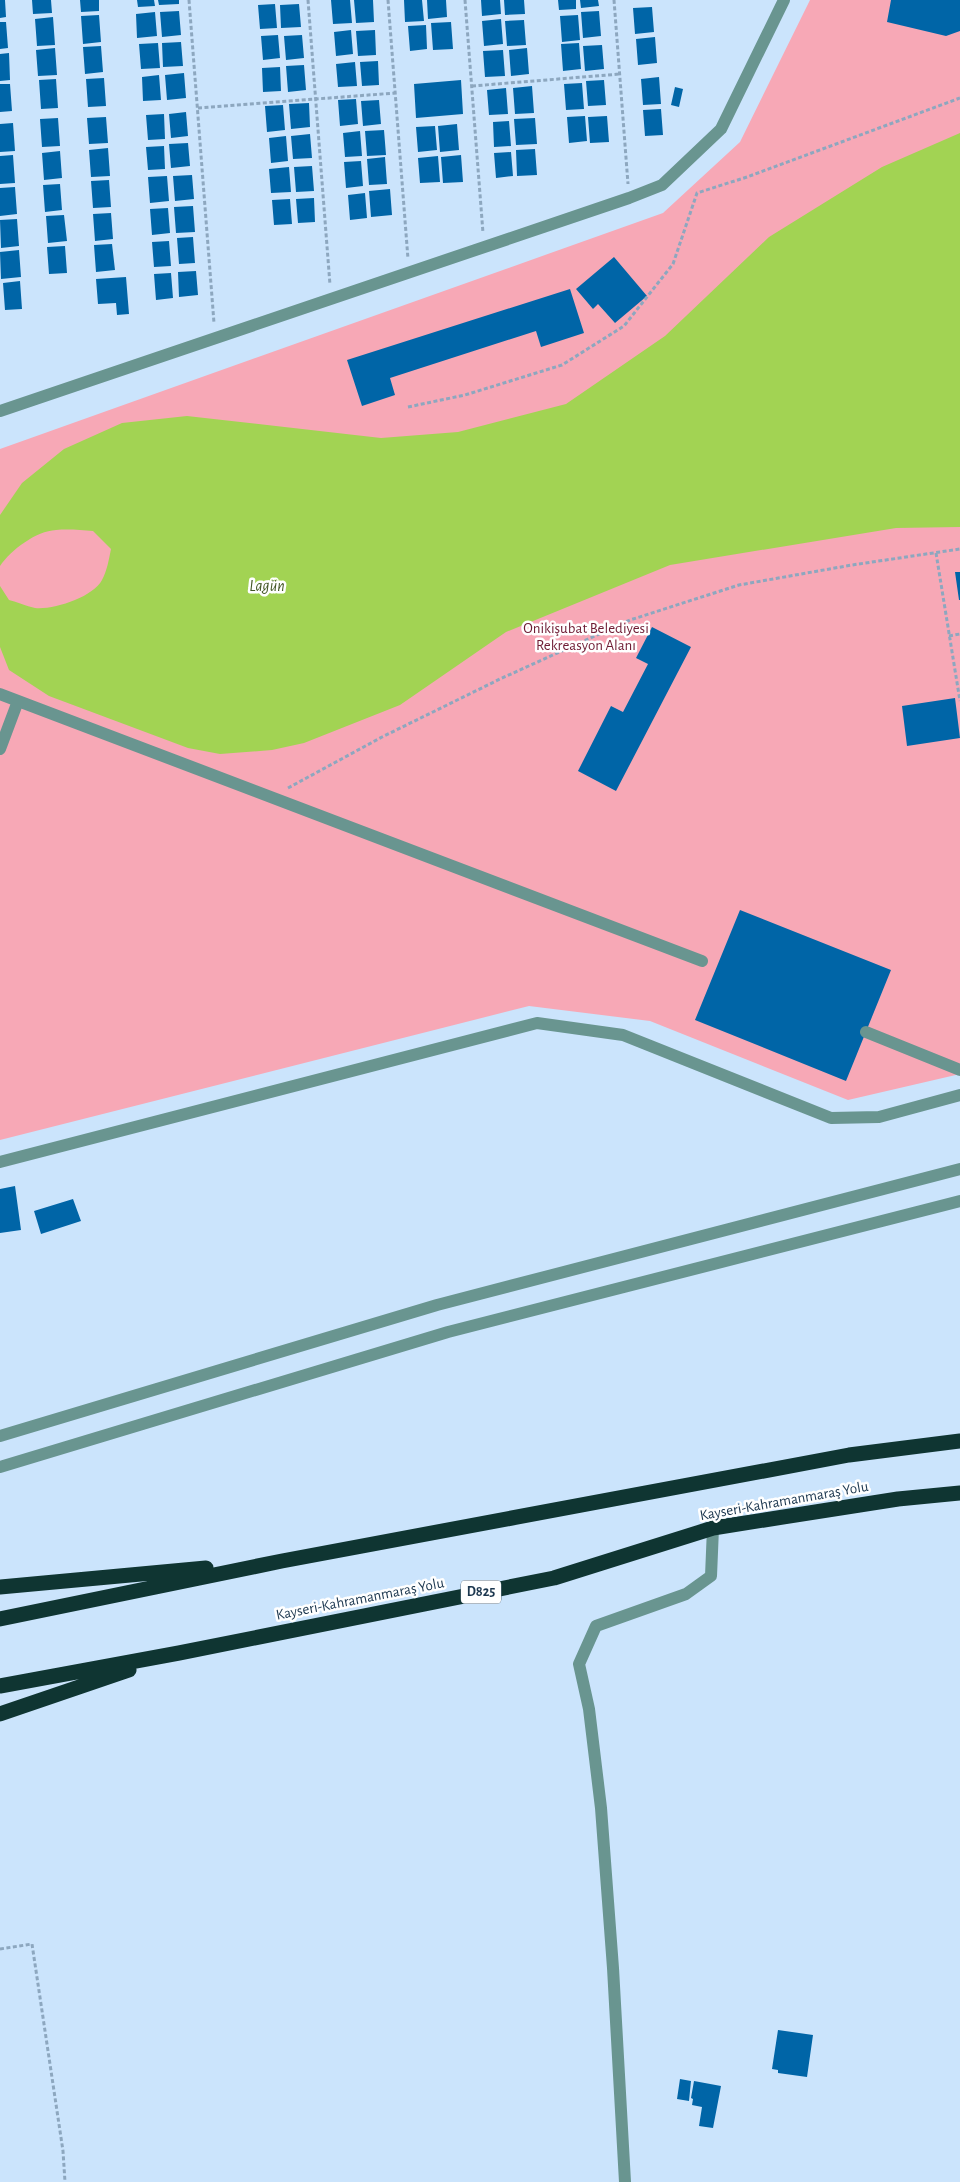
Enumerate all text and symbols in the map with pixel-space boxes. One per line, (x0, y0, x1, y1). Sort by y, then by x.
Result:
water label: Lagün (249, 578, 285, 594)
park label: Onikişubat Belediyesi Rekreasyon Alanı (523, 621, 649, 653)
street label: Kayseri-Kahramanmaraş Yolu (699, 1479, 870, 1523)
street label: Kayseri-Kahramanmaraş Yolu (275, 1575, 446, 1623)
road number: D825 (461, 1580, 501, 1604)

